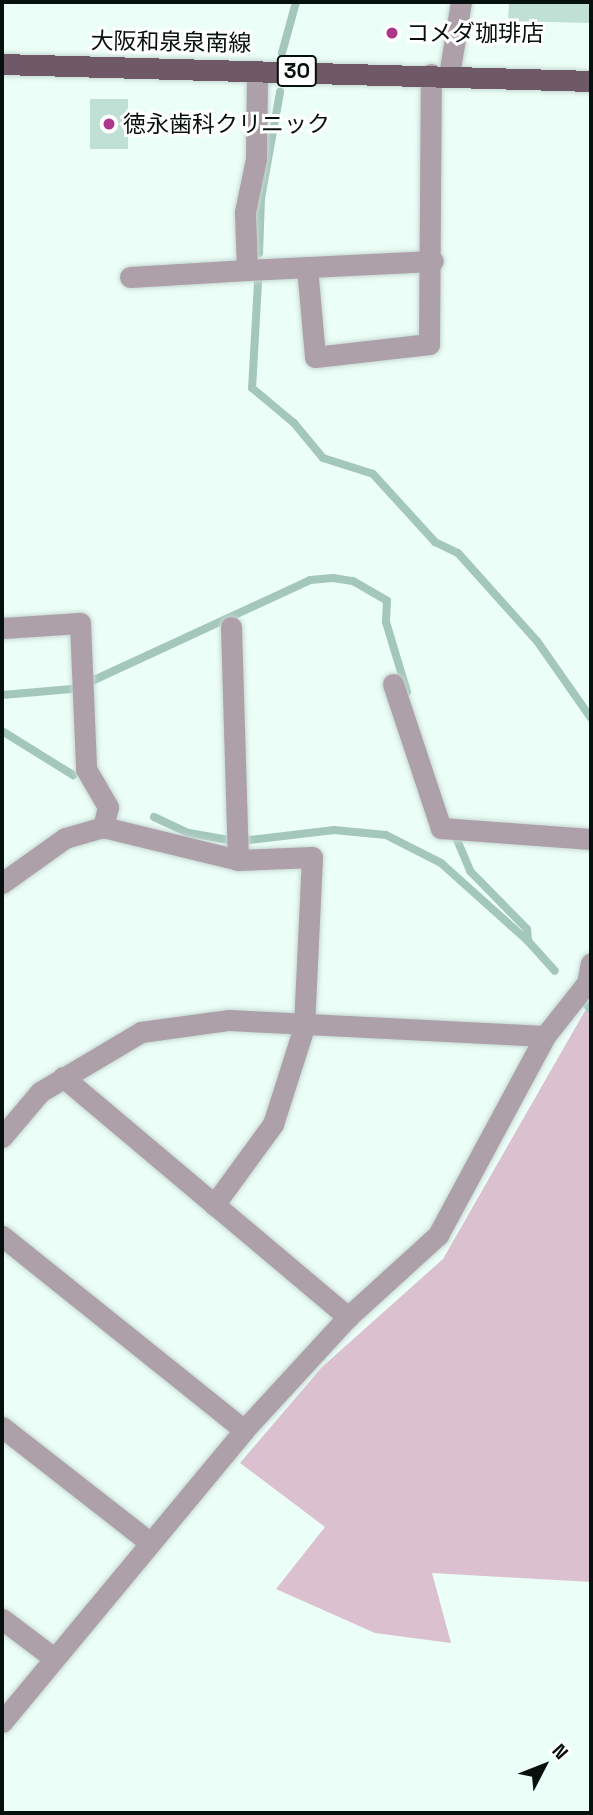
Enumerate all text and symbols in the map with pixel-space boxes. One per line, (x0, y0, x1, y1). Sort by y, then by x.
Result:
place label: コメダ珈琲店 (406, 19, 544, 47)
marker: コメダ珈琲店 (384, 25, 400, 41)
street label: 大阪和泉泉南線 (90, 27, 252, 57)
road number: 30 (276, 54, 318, 88)
place label: 徳永歯科クリニック (123, 110, 330, 138)
marker: 徳永歯科クリニック (101, 116, 117, 132)
north arrow (509, 1731, 579, 1801)
text: N (546, 1739, 574, 1765)

